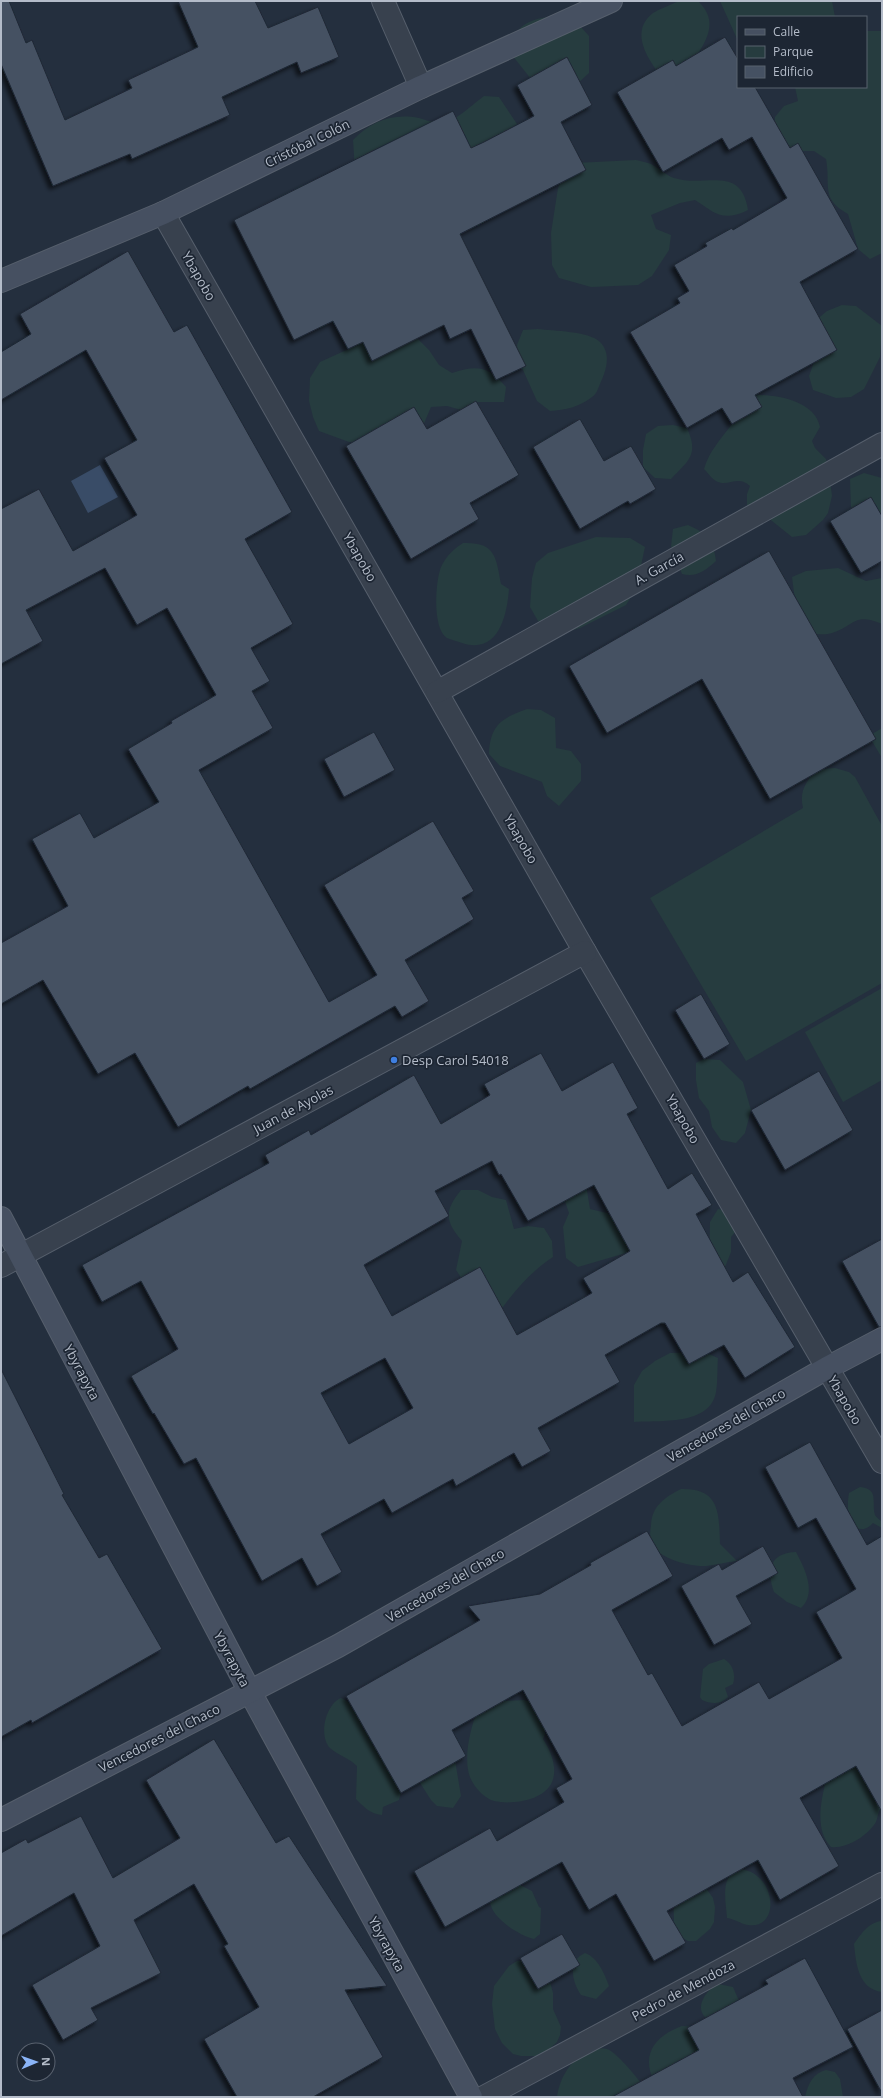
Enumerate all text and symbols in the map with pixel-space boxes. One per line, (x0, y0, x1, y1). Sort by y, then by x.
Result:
legend (737, 16, 867, 88)
text: Calle (773, 23, 800, 40)
text: Parque (773, 43, 813, 60)
text: Edificio (773, 63, 813, 80)
street label: Cristóbal Colón (262, 115, 352, 171)
street label: Ybapobo (178, 248, 220, 304)
street label: Ybapobo (339, 529, 381, 585)
street label: A. García (631, 547, 687, 589)
street label: Ybapobo (500, 811, 542, 867)
place label: Desp Carol 54018 (402, 1051, 509, 1069)
marker: Desp Carol 54018 (389, 1055, 399, 1065)
street label: Juan de Ayolas (248, 1080, 336, 1139)
street label: Ybapobo (662, 1091, 704, 1147)
street label: Ybyrapyta (60, 1341, 104, 1403)
street label: Ybapobo (824, 1372, 866, 1428)
street label: Vencedores del Chaco (664, 1384, 789, 1466)
street label: Vencedores del Chaco (383, 1544, 508, 1626)
street label: Ybyrapyta (210, 1628, 254, 1690)
street label: Vencedores del Chaco (95, 1700, 223, 1776)
street label: Ybyrapyta (364, 1913, 410, 1975)
street label: Pedro de Mendoza (628, 1955, 738, 2025)
north arrow (16, 2042, 56, 2082)
text: N (39, 2057, 54, 2066)

